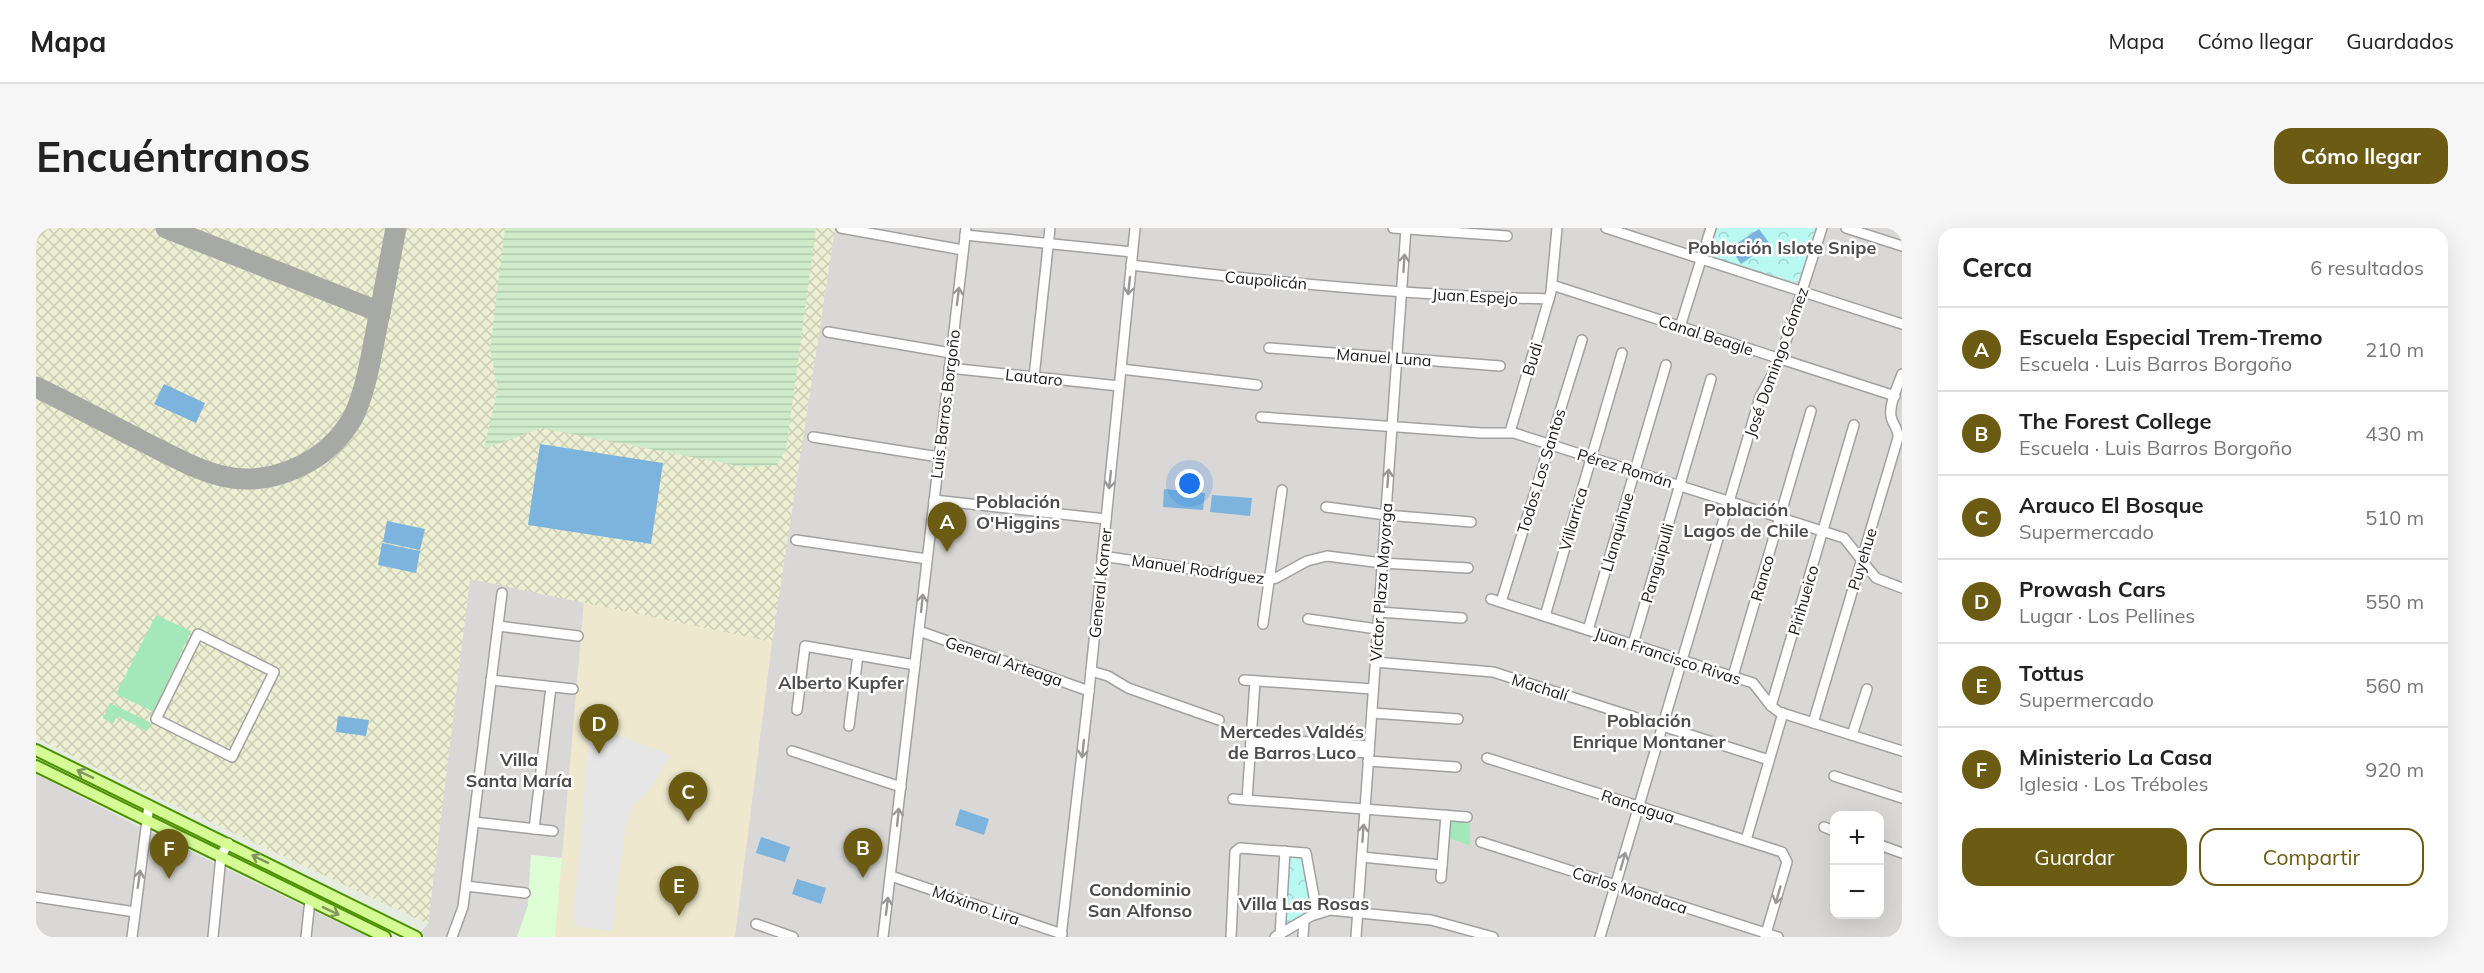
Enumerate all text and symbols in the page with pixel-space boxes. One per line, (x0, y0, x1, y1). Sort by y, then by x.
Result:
text: Mapa (30, 24, 106, 59)
text: Mapa (2109, 28, 2164, 54)
text: Cómo llegar (2197, 28, 2313, 54)
text: Guardados (2346, 28, 2454, 54)
button: Cómo llegar (2274, 128, 2448, 184)
text: Encuéntranos (36, 130, 310, 183)
district label: Población Islote Snipe (1688, 236, 1876, 259)
text: Cerca (1962, 251, 2032, 284)
one-way arrow (1399, 253, 1410, 273)
text: 6 resultados (2310, 255, 2424, 280)
street label: Caupolicán (1224, 266, 1308, 294)
one-way arrow (1123, 276, 1134, 296)
street label: Juan Espejo (1431, 284, 1519, 308)
street label: José Domingo Gómez (1740, 284, 1812, 440)
one-way arrow (952, 286, 963, 306)
street label: Canal Beagle (1656, 310, 1756, 360)
text: Escuela Especial Trem-Tremo (2019, 323, 2323, 351)
street label: Luis Barros Borgoño (926, 328, 964, 480)
text: A (1974, 337, 1989, 362)
text: 210 m (2365, 337, 2424, 362)
street label: Budi (1518, 340, 1546, 378)
street label: Manuel Luna (1336, 344, 1432, 370)
text: Escuela · Luis Barros Borgoño (2019, 351, 2292, 376)
street label: Lautaro (1004, 364, 1064, 390)
street label: Todos Los Santos (1512, 406, 1570, 536)
text: The Forest College (2019, 407, 2212, 435)
text: B (1975, 421, 1988, 446)
text: 430 m (2365, 421, 2424, 446)
text: Escuela · Luis Barros Borgoño (2019, 435, 2292, 460)
street label: Pérez Román (1575, 444, 1675, 492)
your location (1175, 469, 1204, 498)
one-way arrow (1383, 469, 1394, 488)
one-way arrow (1104, 470, 1115, 490)
street label: Villarrica (1554, 485, 1592, 553)
district label: Población O'Higgins (976, 490, 1060, 534)
street label: Llanquihue (1596, 490, 1638, 574)
text: Arauco El Bosque (2019, 491, 2204, 519)
district label: Población Lagos de Chile (1683, 498, 1809, 542)
pin: A (928, 502, 966, 552)
street label: Víctor Plaza Mayorga (1365, 502, 1397, 662)
text: C (1975, 505, 1988, 530)
text: 510 m (2365, 505, 2424, 530)
text: Supermercado (2019, 519, 2154, 544)
street label: Panguipulli (1636, 521, 1678, 605)
street label: Puyehue (1843, 525, 1881, 593)
street label: General Korner (1084, 527, 1116, 639)
street label: Manuel Rodríguez (1130, 550, 1266, 588)
street label: Ranco (1746, 553, 1778, 603)
street label: Pirihueico (1783, 563, 1823, 637)
text: Prowash Cars (2019, 575, 2166, 603)
text: D (1974, 589, 1989, 614)
text: 550 m (2365, 589, 2424, 614)
one-way arrow (917, 593, 928, 613)
text: Lugar · Los Pellines (2019, 603, 2195, 628)
street label: Juan Francisco Rivas (1592, 623, 1744, 689)
street label: General Arteaga (943, 632, 1065, 690)
text: Tottus (2019, 659, 2084, 687)
street label: Machalí (1509, 669, 1572, 705)
district label: Alberto Kupfer (778, 671, 905, 694)
text: E (1976, 673, 1987, 698)
text: 560 m (2365, 673, 2424, 698)
text: Supermercado (2019, 687, 2154, 712)
pin: D (580, 704, 618, 754)
district label: Población Enrique Montaner (1573, 709, 1726, 753)
district label: Mercedes Valdés de Barros Luco (1220, 720, 1364, 764)
one-way arrow (1077, 739, 1088, 759)
text: Ministerio La Casa (2019, 743, 2213, 771)
district label: Villa Santa María (466, 748, 572, 792)
text: F (1976, 757, 1987, 782)
text: 920 m (2365, 757, 2424, 782)
one-way arrow (77, 767, 95, 779)
text: Iglesia · Los Tréboles (2019, 771, 2209, 796)
pin: C (668, 772, 708, 822)
street label: Rancagua (1599, 785, 1677, 827)
one-way arrow (892, 808, 903, 828)
map controls (1830, 811, 1884, 919)
button: + (1830, 811, 1884, 865)
one-way arrow (1358, 823, 1369, 843)
pin: B (844, 828, 882, 878)
button: Guardar (1962, 828, 2187, 886)
button: Compartir (2199, 828, 2424, 886)
pin: F (150, 830, 188, 879)
one-way arrow (1618, 852, 1629, 871)
one-way arrow (252, 853, 270, 865)
street label: Carlos Mondaca (1570, 862, 1690, 918)
button: − (1830, 865, 1884, 919)
pin: E (660, 866, 698, 916)
one-way arrow (134, 870, 145, 889)
district label: Condominio San Alfonso (1088, 878, 1192, 922)
street label: Máximo Lira (930, 881, 1022, 929)
one-way arrow (1772, 885, 1783, 904)
district label: Villa Las Rosas (1238, 892, 1369, 915)
one-way arrow (882, 897, 893, 917)
one-way arrow (322, 905, 340, 917)

